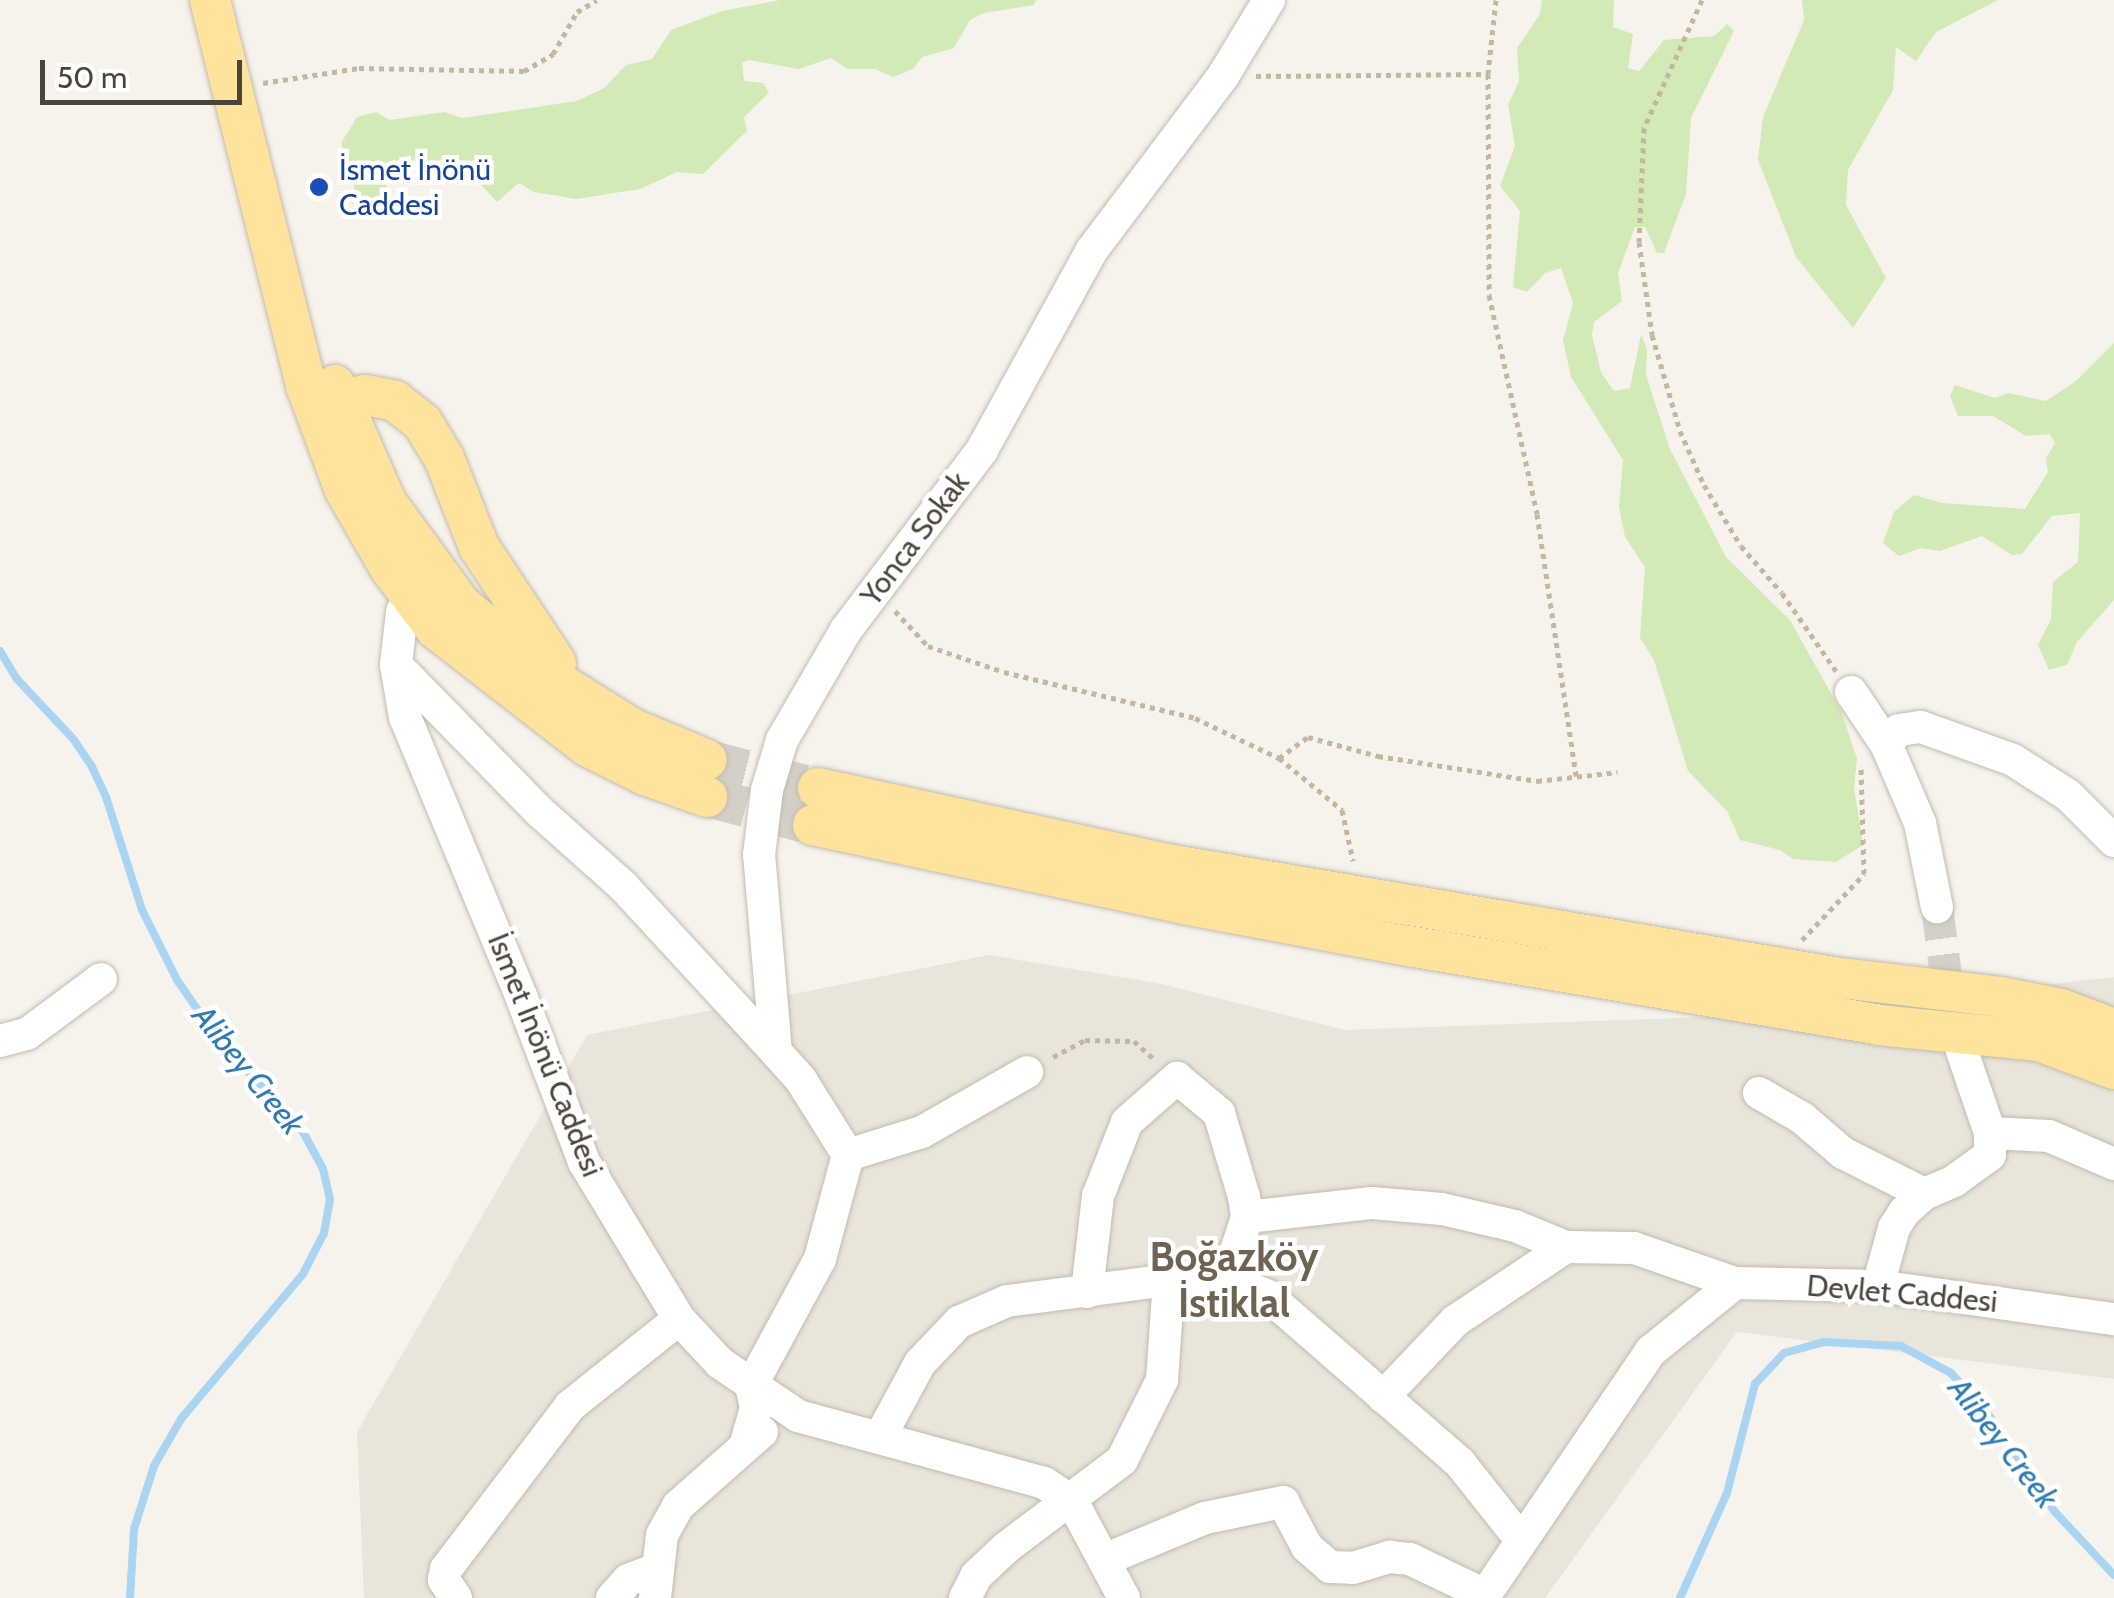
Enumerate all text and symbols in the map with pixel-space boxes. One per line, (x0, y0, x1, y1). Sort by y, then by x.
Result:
scale bar (45, 40, 248, 102)
text: 50 m (57, 59, 127, 96)
place label: İsmet İnönü Caddesi (339, 152, 491, 222)
marker: İsmet İnönü Caddesi (308, 176, 330, 198)
street label: Yonca Sokak (853, 465, 977, 613)
street label: İsmet İnönü Caddesi (480, 928, 610, 1182)
water label: Alibey Creek (184, 998, 312, 1142)
district label: Boğazköy İstiklal (1149, 1233, 1319, 1327)
street label: Devlet Caddesi (1805, 1268, 1999, 1320)
water label: Alibey Creek (1940, 1370, 2066, 1516)

